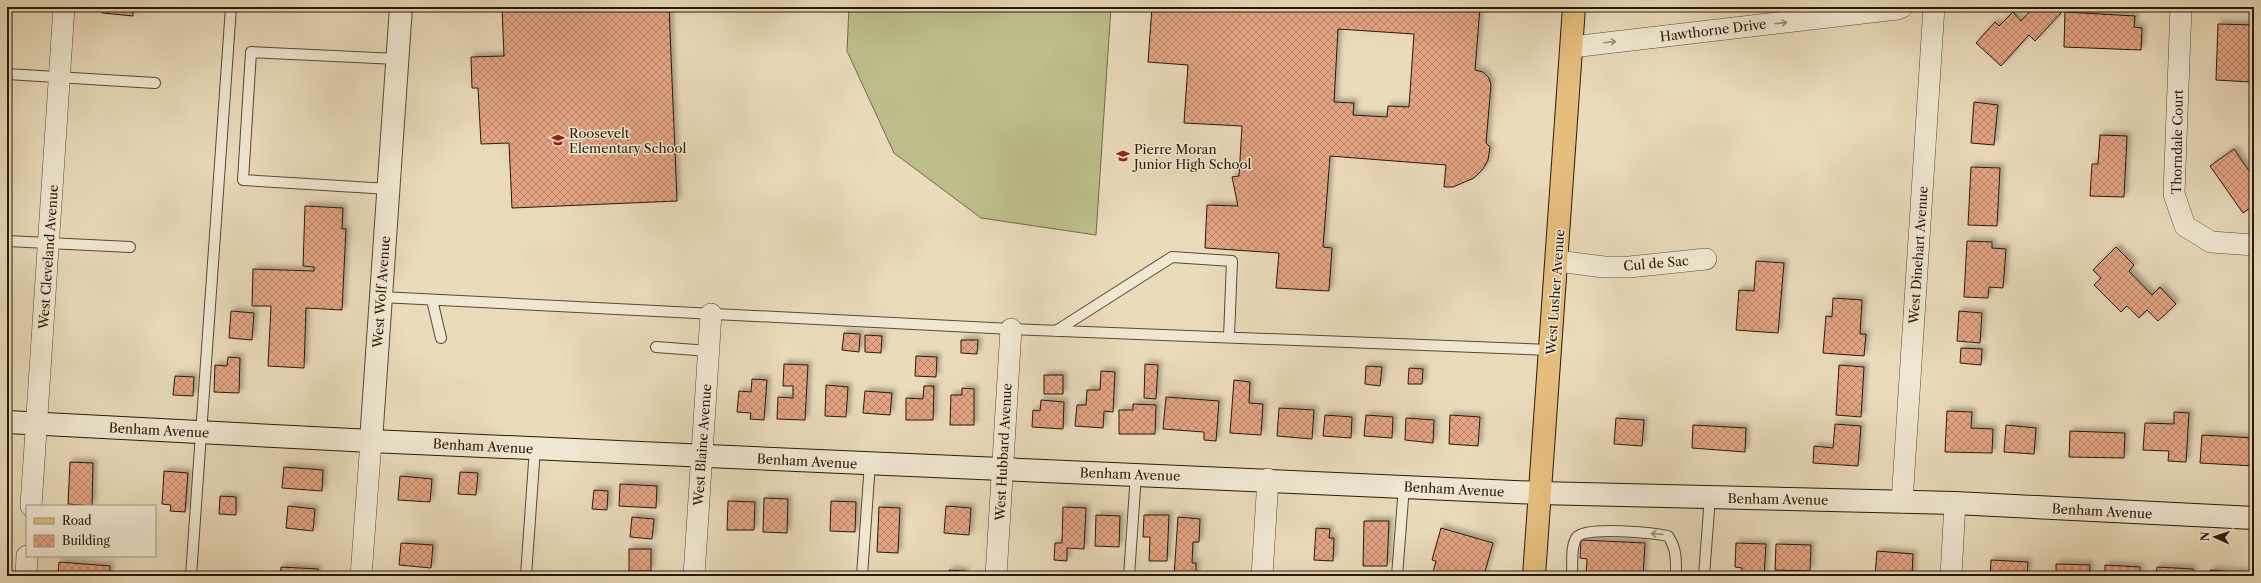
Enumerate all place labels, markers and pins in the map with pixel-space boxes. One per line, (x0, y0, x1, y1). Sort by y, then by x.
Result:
place label: Roosevelt Elementary School (569, 125, 687, 156)
school or university icon: Roosevelt Elementary School (550, 132, 566, 148)
place label: Pierre Moran Junior High School (1132, 141, 1251, 172)
school or university icon: Pierre Moran Junior High School (1115, 148, 1131, 164)

